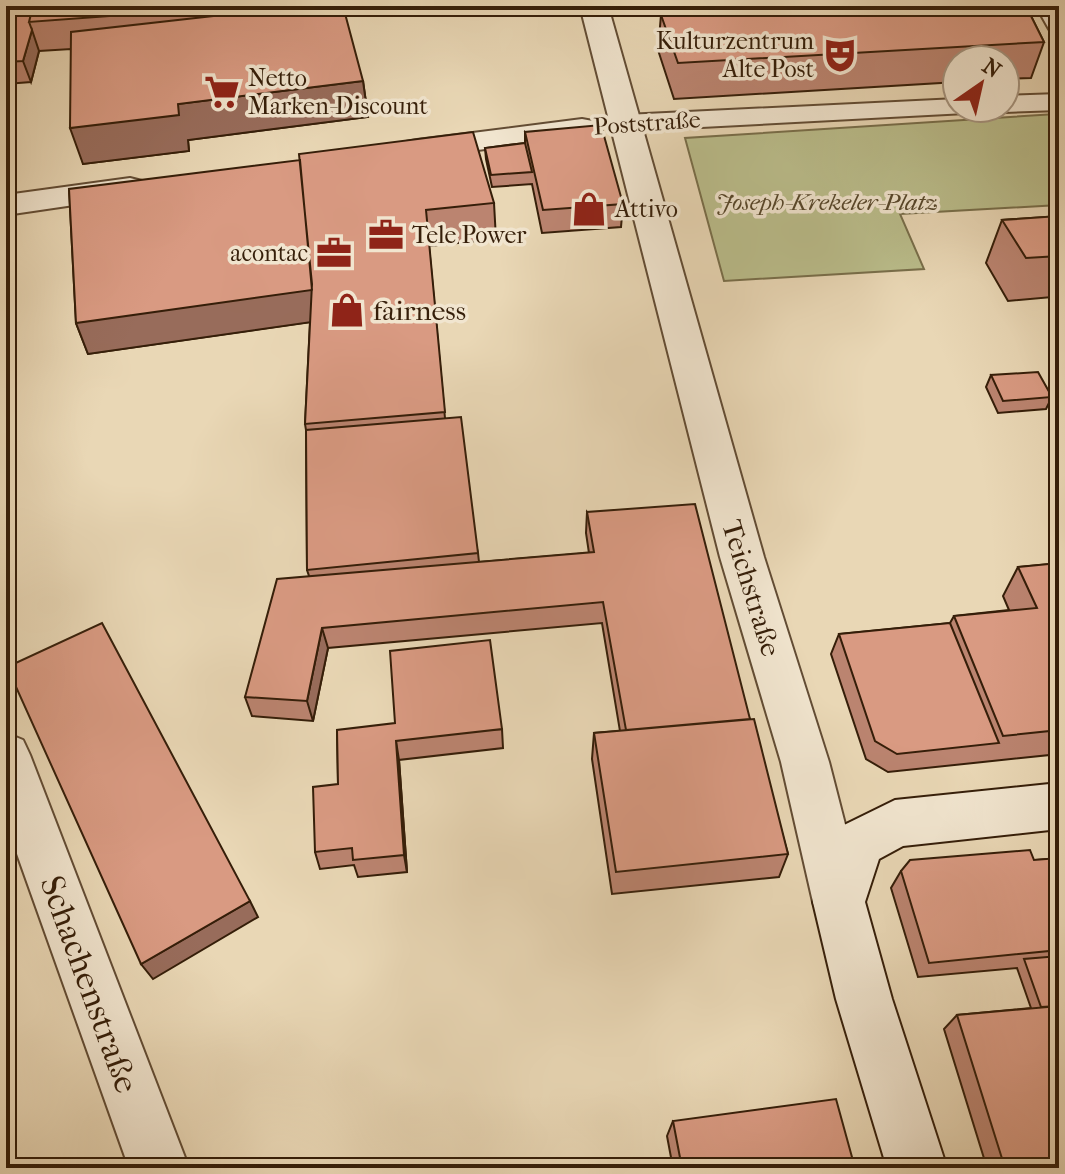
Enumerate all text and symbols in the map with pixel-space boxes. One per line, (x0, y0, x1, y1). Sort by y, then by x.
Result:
place label: Kulturzentrum Alte Post (656, 27, 814, 83)
theatre icon: Kulturzentrum Alte Post (821, 36, 859, 74)
north arrow (941, 44, 1021, 124)
text: N (977, 53, 1006, 84)
place label: Netto Marken-Discount (248, 64, 428, 120)
supermarket icon: Netto Marken-Discount (203, 73, 241, 111)
street label: Poststraße (592, 105, 702, 141)
park label: Joseph-Krekeler-Platz (716, 188, 938, 216)
shop icon: Attivo (570, 190, 608, 228)
place label: Attivo (614, 195, 678, 223)
office icon: Tele Power (367, 216, 405, 254)
place label: Tele Power (412, 221, 527, 249)
office icon: acontac (315, 234, 353, 272)
place label: acontac (230, 239, 308, 267)
shop icon: fairness (328, 291, 366, 329)
place label: fairness (373, 294, 466, 327)
street label: Teichstraße (715, 516, 788, 660)
street label: Schachenstraße (31, 870, 147, 1098)

